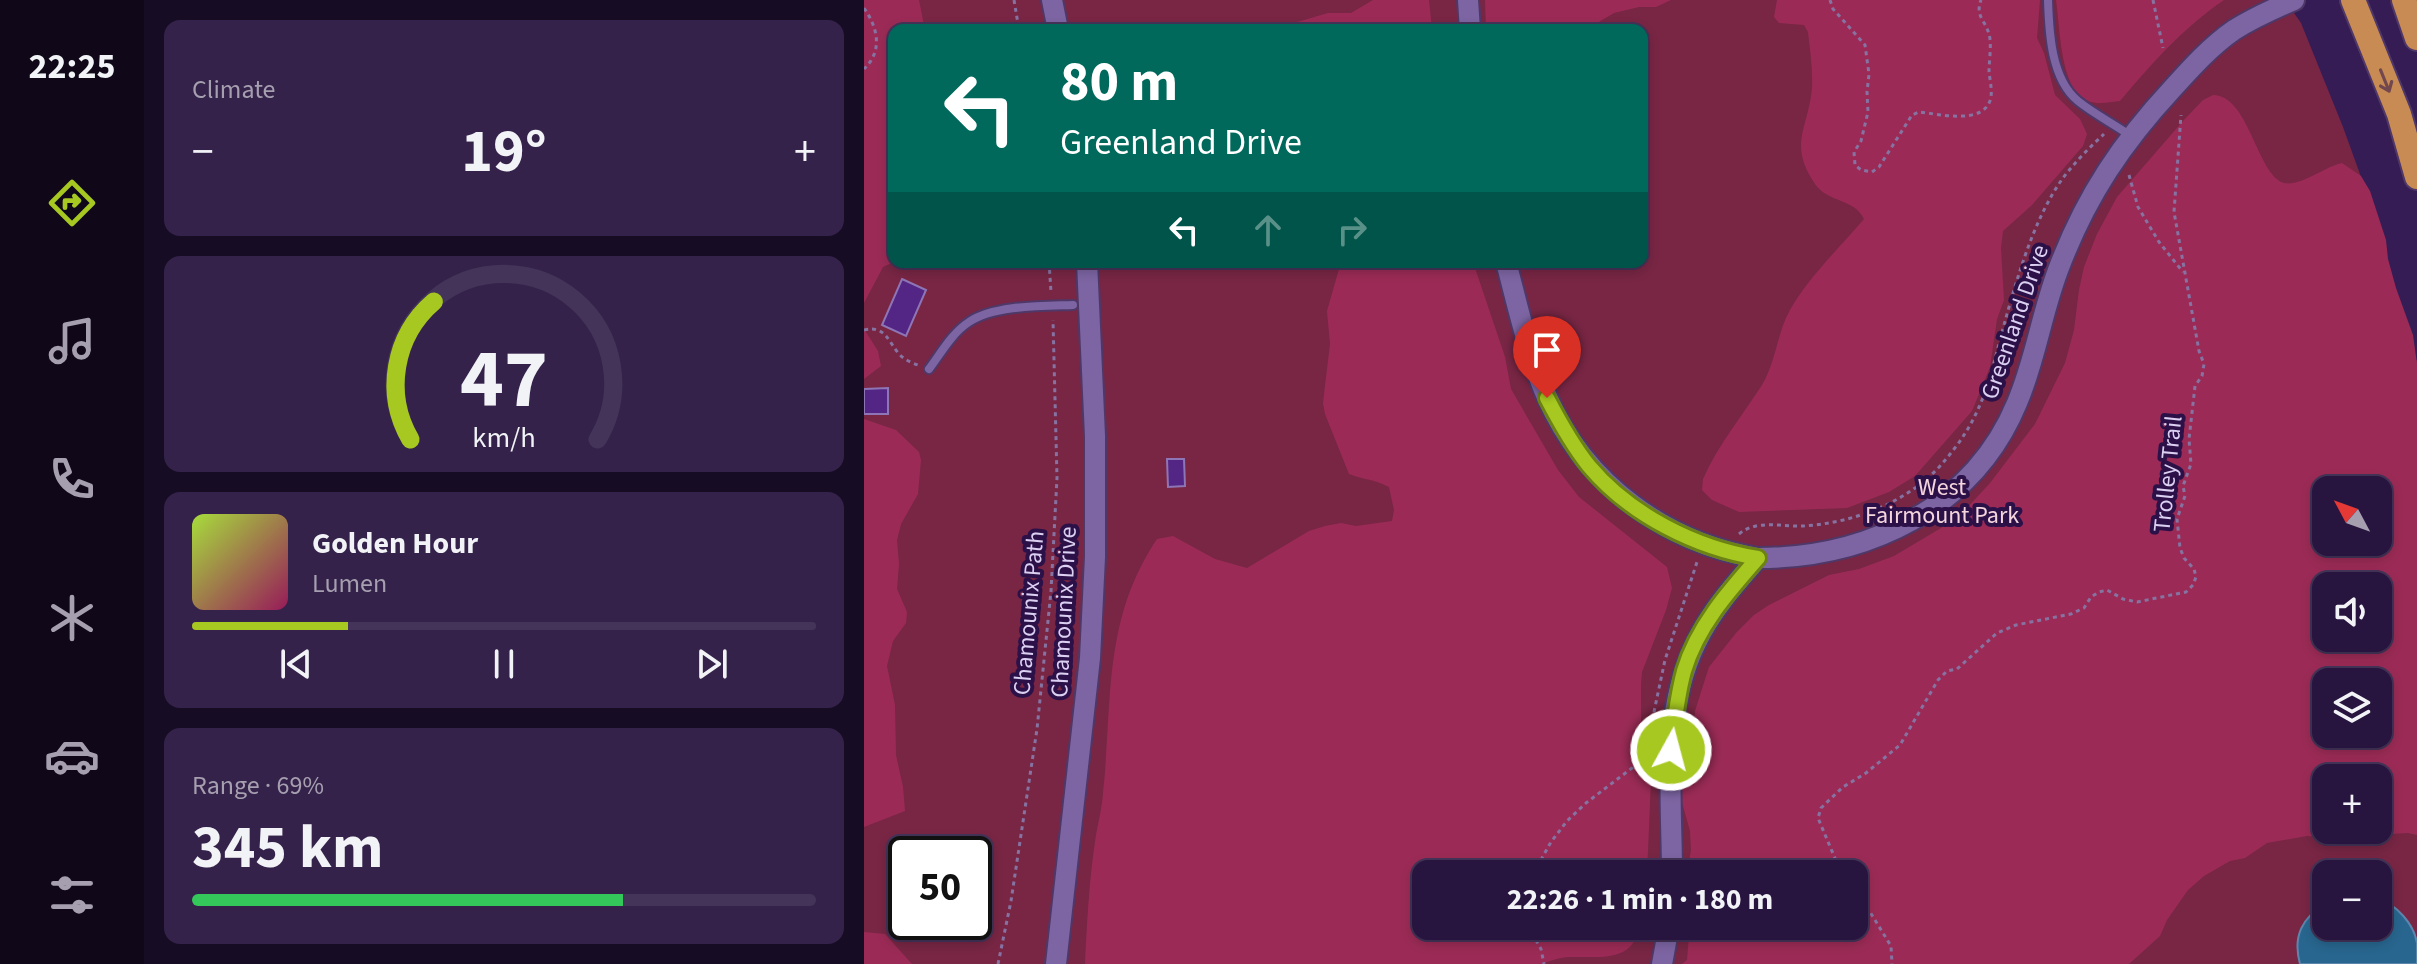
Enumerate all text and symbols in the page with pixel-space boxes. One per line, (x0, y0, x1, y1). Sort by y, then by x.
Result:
text: 22:25 (29, 41, 115, 92)
text: 80 m (1060, 43, 1178, 122)
icon: left (928, 56, 1032, 160)
one-way arrow (2379, 68, 2394, 93)
text: Climate (192, 71, 276, 108)
text: 19° (461, 110, 547, 195)
text: Greenland Drive (1060, 117, 1302, 168)
text: − (192, 121, 214, 184)
text: + (794, 121, 816, 184)
icon: directions (44, 175, 100, 231)
icon: left (1162, 208, 1206, 252)
icon: ahead (1246, 208, 1290, 252)
icon: right (1330, 208, 1374, 252)
street label: Greenland Drive (1972, 240, 2058, 404)
icon: music (44, 313, 100, 369)
pin (1513, 316, 1581, 398)
text: 47 (460, 321, 548, 439)
icon: arrive (1525, 328, 1569, 372)
street label: Trolley Trail (2144, 414, 2192, 534)
text: km/h (472, 418, 536, 458)
icon: phone (44, 451, 100, 507)
park label: West Fairmount Park (1865, 470, 2019, 533)
north arrow (2312, 476, 2392, 556)
map controls (2312, 476, 2392, 940)
text: Golden Hour (312, 522, 478, 565)
street label: Chamounix Drive (1042, 526, 1086, 698)
street label: Chamounix Path (1004, 529, 1054, 697)
text: Lumen (312, 565, 387, 602)
button: sound (2312, 572, 2392, 652)
icon: climate (44, 590, 100, 646)
icon: previous (274, 642, 318, 686)
icon: pause (482, 642, 526, 686)
icon: next (690, 642, 734, 686)
button: layers (2312, 668, 2392, 748)
position arrow (1629, 708, 1713, 792)
icon: car (44, 728, 100, 784)
button: + (2312, 764, 2392, 844)
text: Range · 69% (192, 767, 324, 804)
text: 345 km (192, 806, 383, 891)
speed limit sign: 50 (888, 836, 992, 940)
button: − (2312, 860, 2392, 940)
icon: filters (44, 867, 100, 923)
text: 22:26 · 1 min · 180 m (1507, 878, 1773, 921)

